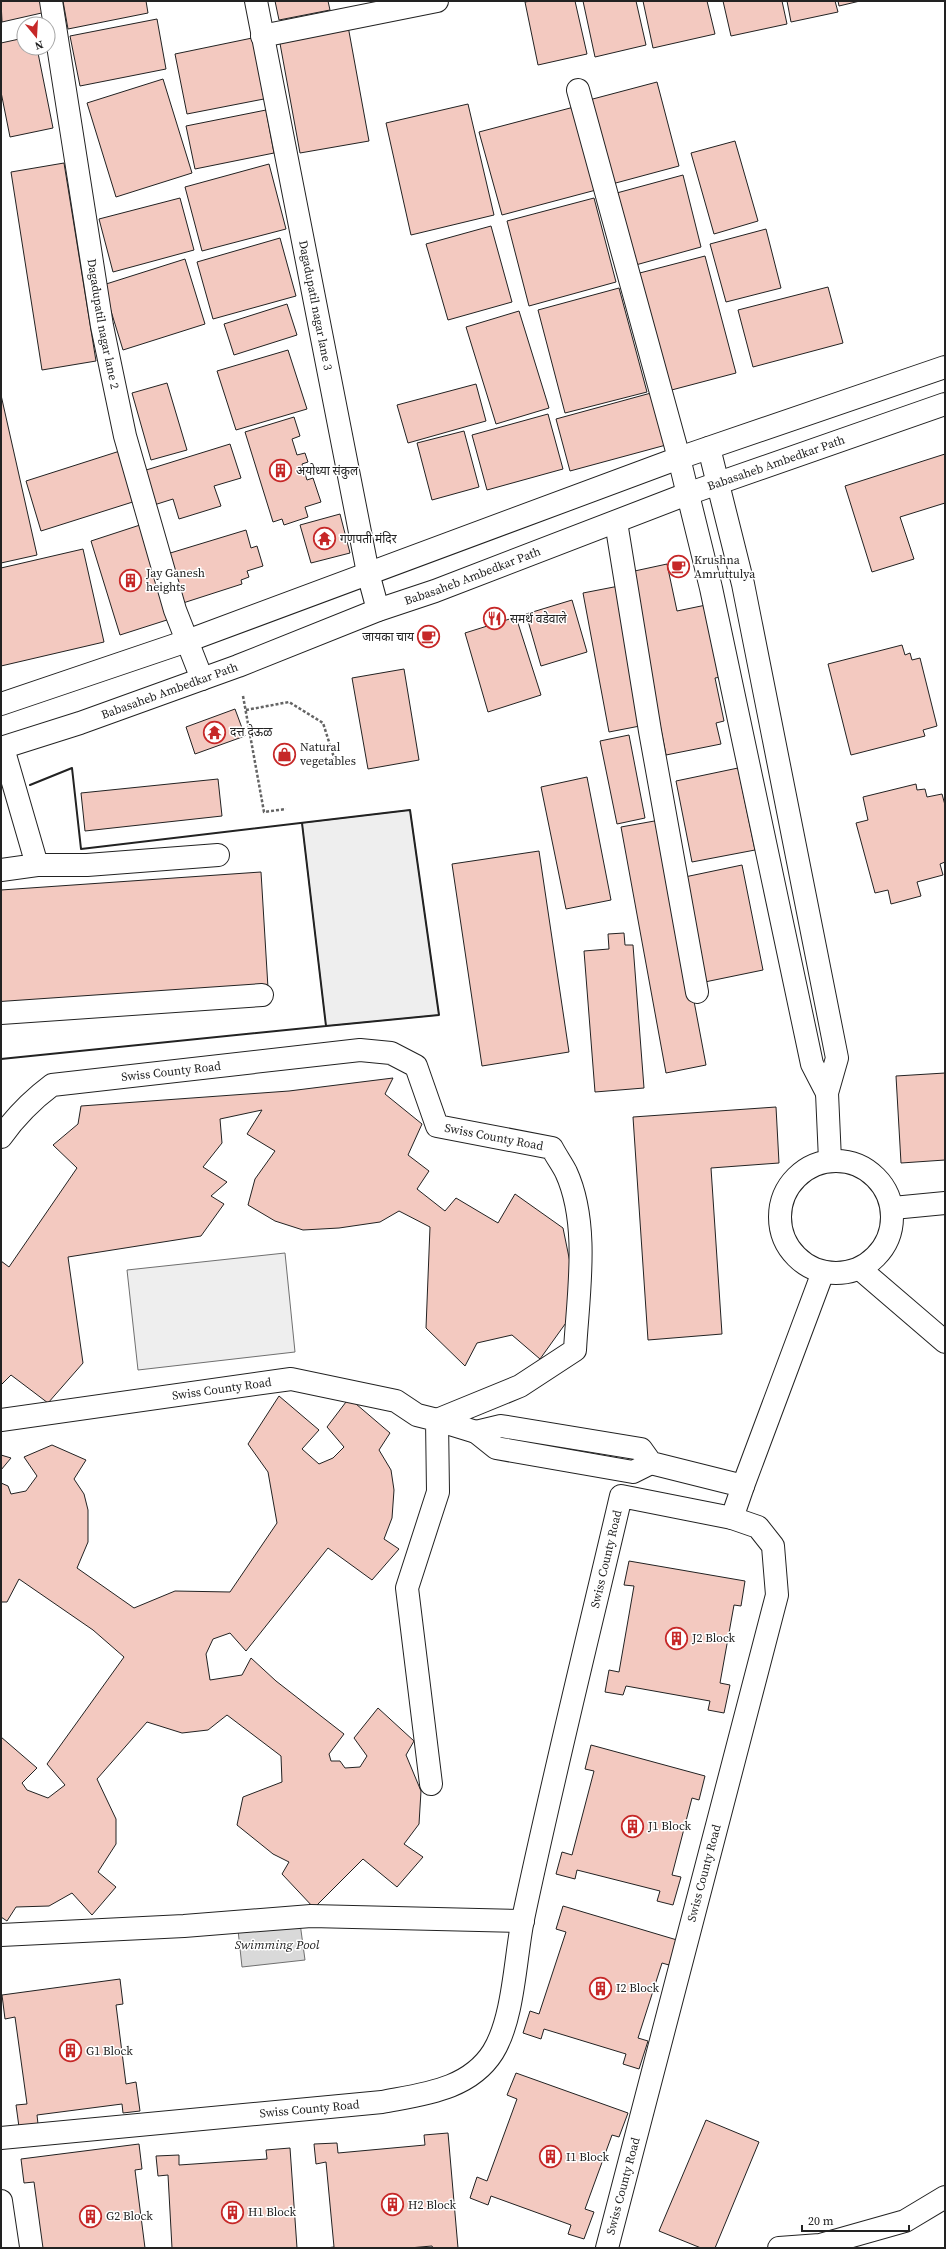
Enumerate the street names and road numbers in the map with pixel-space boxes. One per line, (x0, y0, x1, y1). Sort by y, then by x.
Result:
street label: Dagadupatil nagar lane 3 (295, 239, 336, 372)
street label: Dagadupatil nagar lane 2 (84, 258, 123, 390)
street label: Babasaheb Ambedkar Path (705, 432, 847, 494)
street label: Babasaheb Ambedkar Path (402, 543, 543, 609)
street label: Babasaheb Ambedkar Path (99, 659, 240, 723)
street label: Swiss County Road (120, 1058, 222, 1085)
street label: Swiss County Road (443, 1120, 545, 1154)
street label: Swiss County Road (171, 1374, 273, 1404)
street label: Swiss County Road (587, 1508, 625, 1610)
street label: Swiss County Road (683, 1822, 725, 1923)
street label: Swiss County Road (259, 2096, 360, 2122)
street label: Swiss County Road (602, 2135, 644, 2236)

